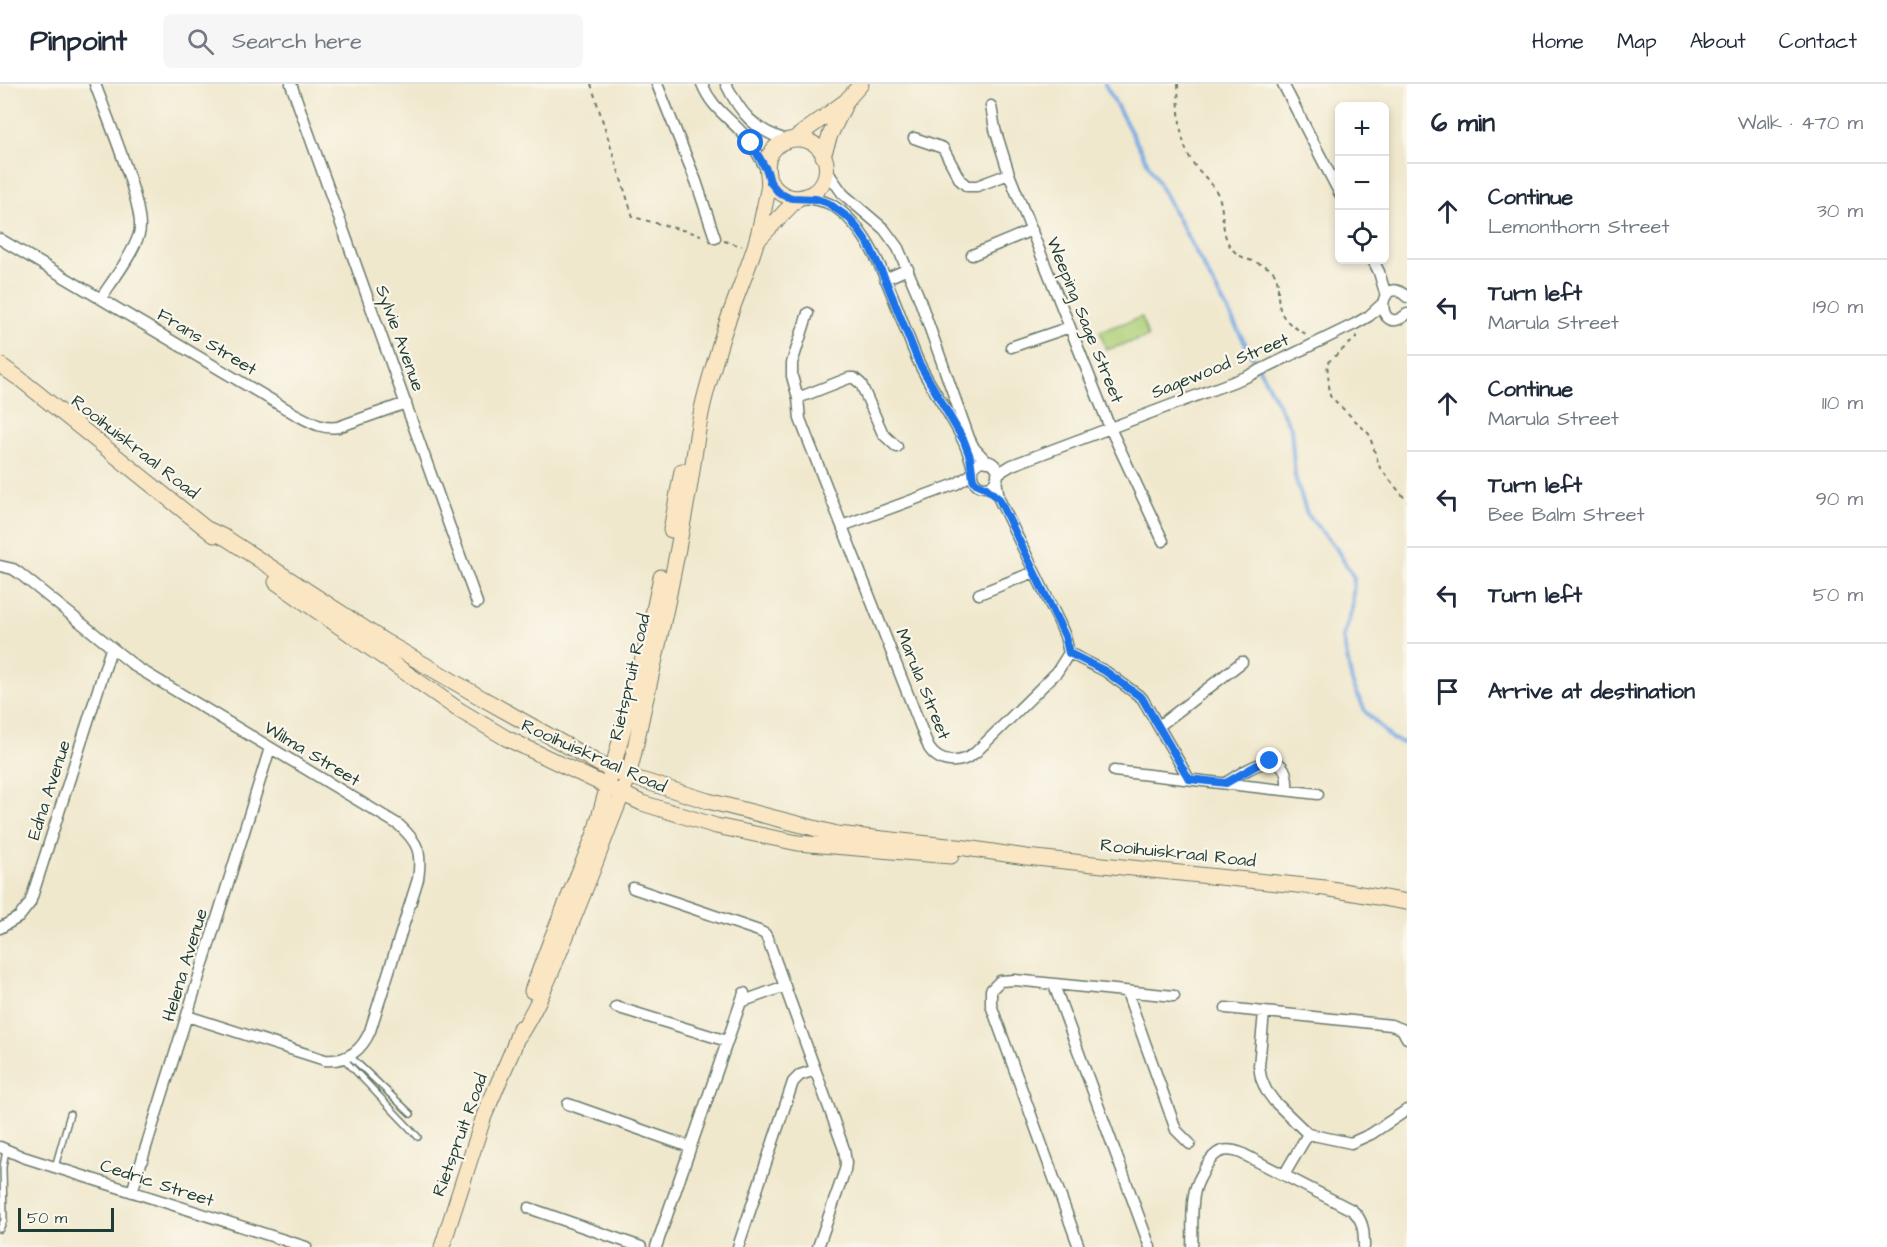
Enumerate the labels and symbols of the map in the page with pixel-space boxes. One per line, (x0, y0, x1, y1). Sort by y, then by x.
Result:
route start (737, 129, 763, 155)
street label: Weeping Sage Street (1039, 233, 1130, 408)
street label: Sylvie Avenue (368, 281, 431, 395)
street label: Frans Street (152, 302, 262, 382)
street label: Sagewood Street (1147, 327, 1294, 406)
street label: Rooihuiskraal Road (66, 389, 204, 505)
street label: Rietspruit Road (603, 611, 657, 743)
street label: Marula Street (889, 625, 957, 744)
street label: Rooihuiskraal Road (518, 713, 670, 799)
street label: Wilma Street (259, 715, 366, 793)
street label: Edna Avenue (21, 737, 77, 843)
route end (1256, 747, 1282, 773)
street label: Rooihuiskraal Road (1099, 832, 1257, 874)
street label: Helena Avenue (156, 905, 214, 1025)
street label: Rietspruit Road (426, 1070, 494, 1200)
street label: Cedric Street (97, 1153, 218, 1213)
scale bar (18, 1205, 114, 1232)

